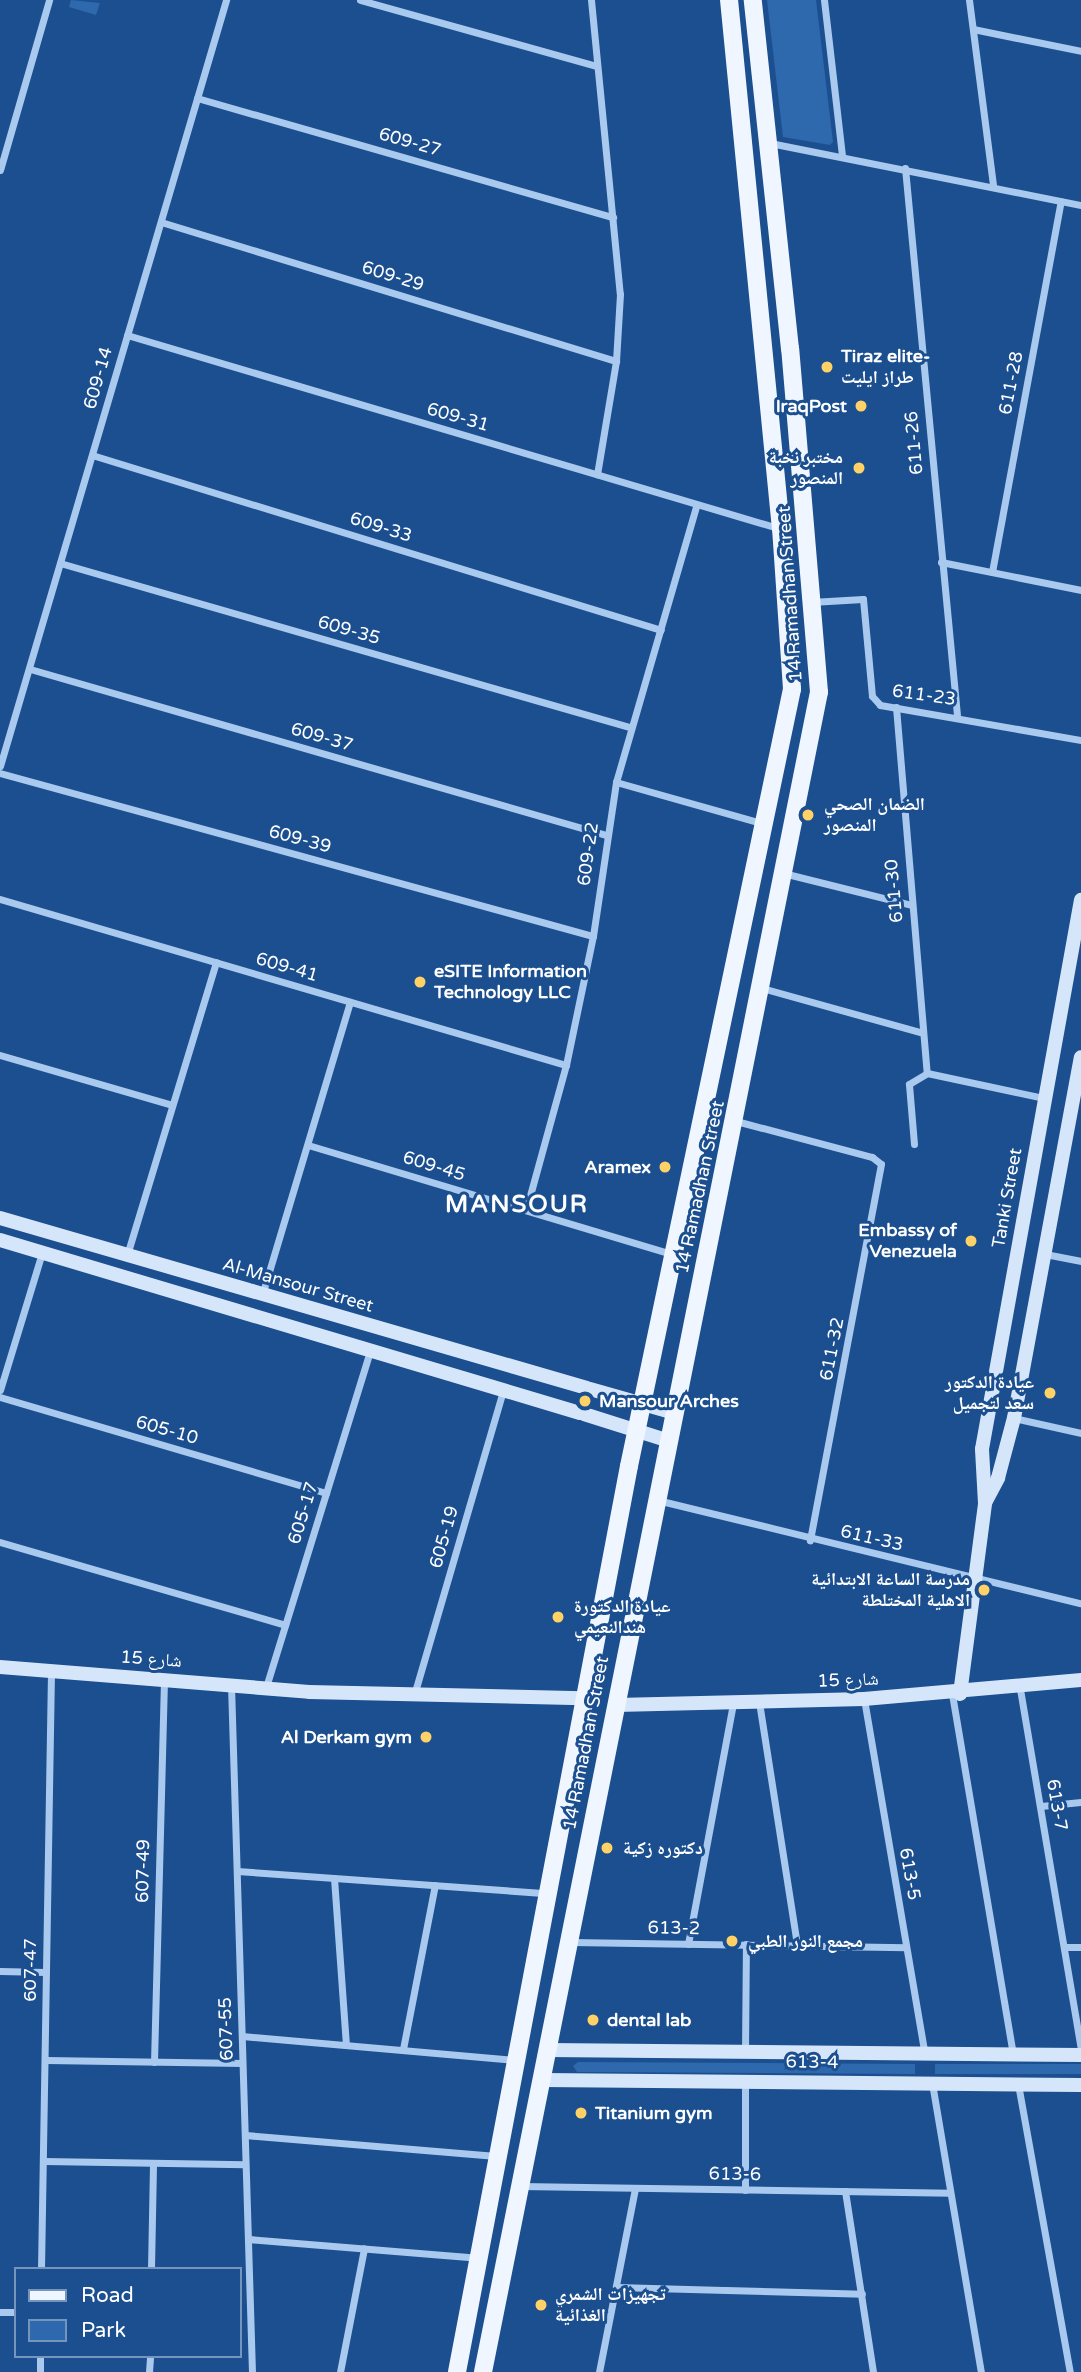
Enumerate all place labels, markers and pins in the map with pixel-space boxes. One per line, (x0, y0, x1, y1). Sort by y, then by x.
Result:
place label: Tiraz elite- طراز ايليت (841, 346, 930, 388)
marker: Tiraz elite- طراز ايليت (819, 359, 835, 375)
place label: IraqPost (776, 395, 847, 417)
marker: IraqPost (853, 398, 869, 414)
place label: مختبر نخبة المنصور (769, 447, 843, 490)
marker: مختبر نخبة المنصور (849, 458, 869, 478)
place label: الضمان الصحي المنصور (824, 794, 925, 836)
marker: الضمان الصحي المنصور (798, 805, 818, 825)
place label: eSITE Information Technology LLC (434, 961, 587, 1004)
marker: eSITE Information Technology LLC (412, 974, 428, 990)
place label: Aramex (584, 1156, 651, 1178)
marker: Aramex (657, 1159, 673, 1175)
place label: Embassy of Venezuela (858, 1220, 957, 1262)
marker: Embassy of Venezuela (963, 1233, 979, 1249)
place label: عيادة الدكتور سعد لتجميل (945, 1372, 1034, 1414)
marker: عيادة الدكتور سعد لتجميل (1040, 1383, 1060, 1403)
place label: Mansour Arches (599, 1390, 739, 1412)
marker: Mansour Arches (577, 1393, 593, 1409)
place label: مدرسة الساعة الابتدائية الاهلية المختلطة (811, 1569, 970, 1612)
marker: مدرسة الساعة الابتدائية الاهلية المختلطة (976, 1582, 992, 1598)
place label: عيادة الدكتورة هندالنعيمي (574, 1596, 671, 1638)
marker: عيادة الدكتورة هندالنعيمي (548, 1607, 568, 1627)
place label: Al Derkam gym (281, 1726, 412, 1748)
marker: Al Derkam gym (418, 1729, 434, 1745)
place label: دكتوره زكية (623, 1837, 703, 1859)
marker: دكتوره زكية (597, 1838, 617, 1858)
place label: مجمع النور الطبي (748, 1930, 863, 1952)
marker: مجمع النور الطبي (722, 1931, 742, 1951)
place label: dental lab (607, 2009, 691, 2031)
marker: dental lab (585, 2012, 601, 2028)
place label: Titanium gym (595, 2102, 712, 2124)
marker: Titanium gym (573, 2105, 589, 2121)
place label: تجهيزات الشمري الغذائية (555, 2284, 666, 2326)
marker: تجهيزات الشمري الغذائية (533, 2297, 549, 2313)

